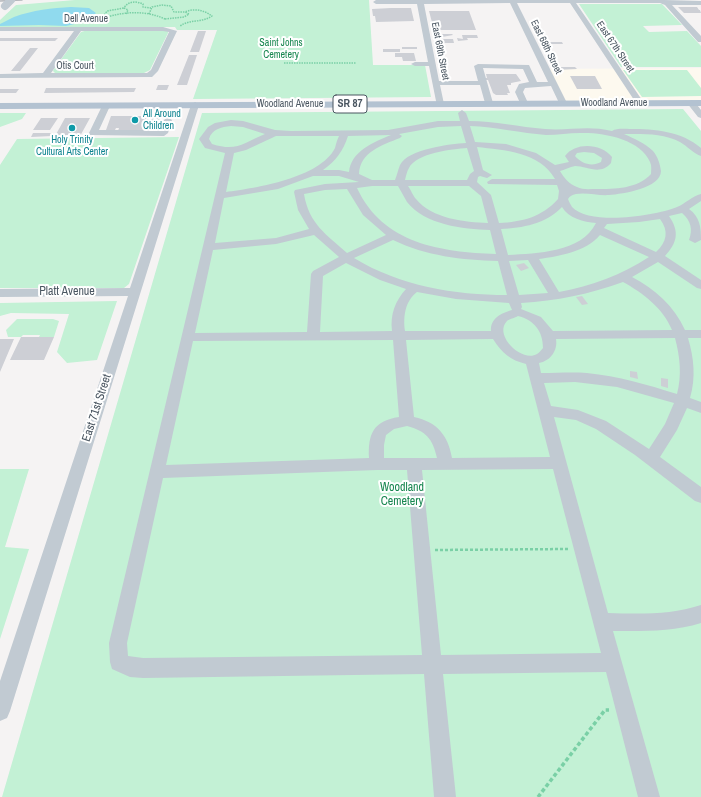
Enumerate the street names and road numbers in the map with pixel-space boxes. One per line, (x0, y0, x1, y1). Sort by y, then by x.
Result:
street label: Dell Avenue (64, 13, 108, 25)
street label: East 68th Street (528, 18, 564, 76)
street label: East 67th Street (594, 19, 636, 75)
street label: East 69th Street (428, 21, 452, 81)
street label: Otis Court (56, 60, 94, 72)
road number: SR 87 (333, 95, 367, 113)
street label: Woodland Avenue (581, 97, 647, 109)
street label: Woodland Avenue (257, 98, 323, 110)
street label: Platt Avenue (39, 285, 95, 299)
street label: East 71st Street (79, 372, 115, 444)

